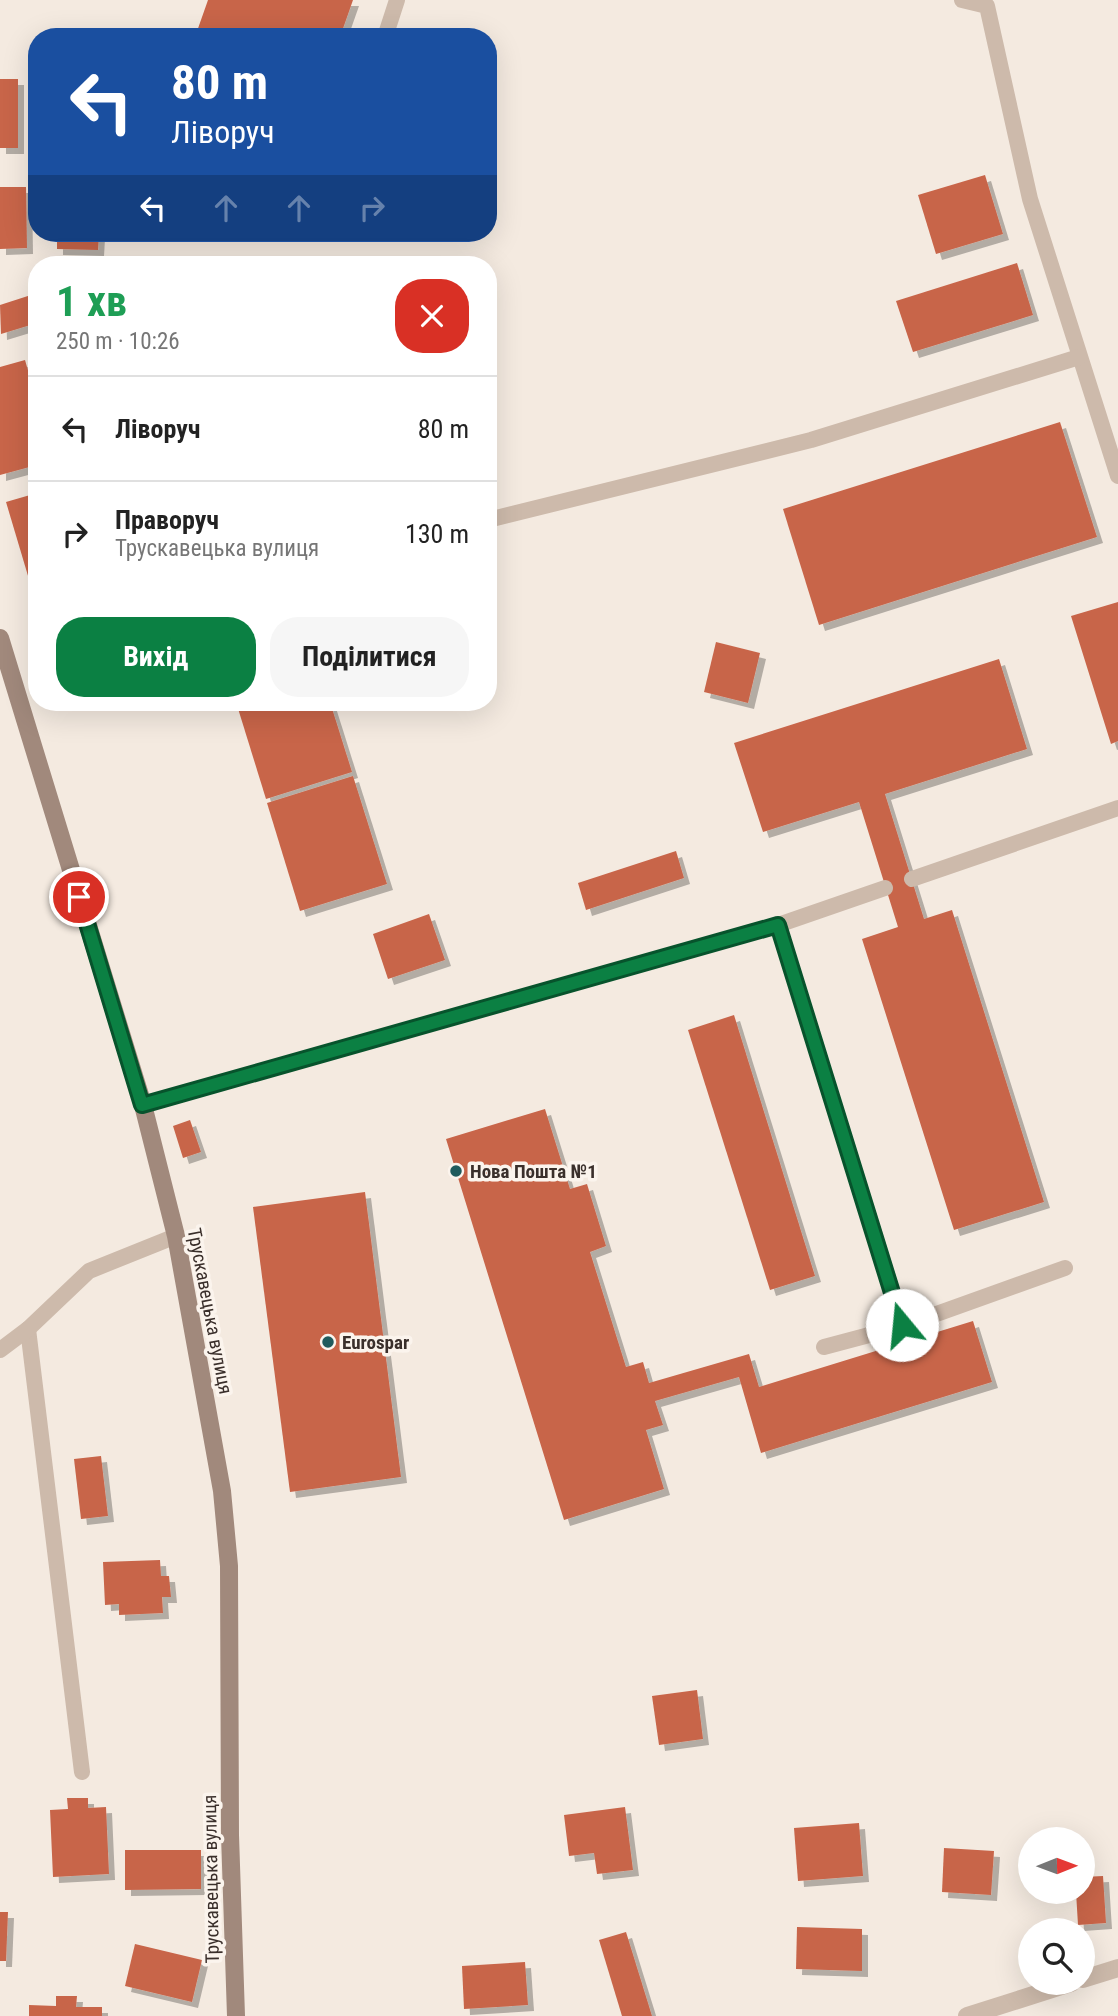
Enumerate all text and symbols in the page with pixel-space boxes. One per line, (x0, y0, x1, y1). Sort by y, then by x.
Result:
text: 80 m (171, 54, 268, 111)
icon: left (56, 56, 147, 147)
text: Ліворуч (171, 113, 275, 151)
icon: left (134, 189, 172, 227)
icon: ahead (207, 189, 245, 227)
icon: ahead (280, 189, 318, 227)
icon: right (353, 189, 391, 227)
text: 1 хв (56, 277, 127, 326)
button: close (395, 279, 469, 353)
text: 250 m · 10:26 (56, 328, 180, 355)
icon: left (56, 410, 94, 448)
text: Ліворуч (115, 414, 200, 444)
text: 80 m (418, 414, 469, 444)
text: Праворуч (115, 505, 219, 535)
icon: right (56, 515, 94, 553)
text: 130 m (405, 519, 469, 549)
text: Трускавецька вулиця (115, 535, 319, 562)
button: Вихід (56, 617, 256, 697)
button: Поділитися (270, 617, 469, 697)
pin (49, 867, 109, 927)
icon: arrive (60, 878, 98, 916)
place label: Нова Пошта №1 (470, 1160, 597, 1183)
marker: Нова Пошта №1 (448, 1163, 464, 1179)
street label: Трускавецька вулиця (183, 1226, 237, 1396)
position arrow (865, 1288, 939, 1362)
place label: Eurospar (342, 1331, 409, 1354)
marker: Eurospar (320, 1334, 336, 1350)
street label: Трускавецька вулиця (198, 1794, 224, 1964)
north arrow (1018, 1827, 1096, 1904)
map controls (1018, 1827, 1095, 1995)
button: search (1018, 1918, 1095, 1995)

